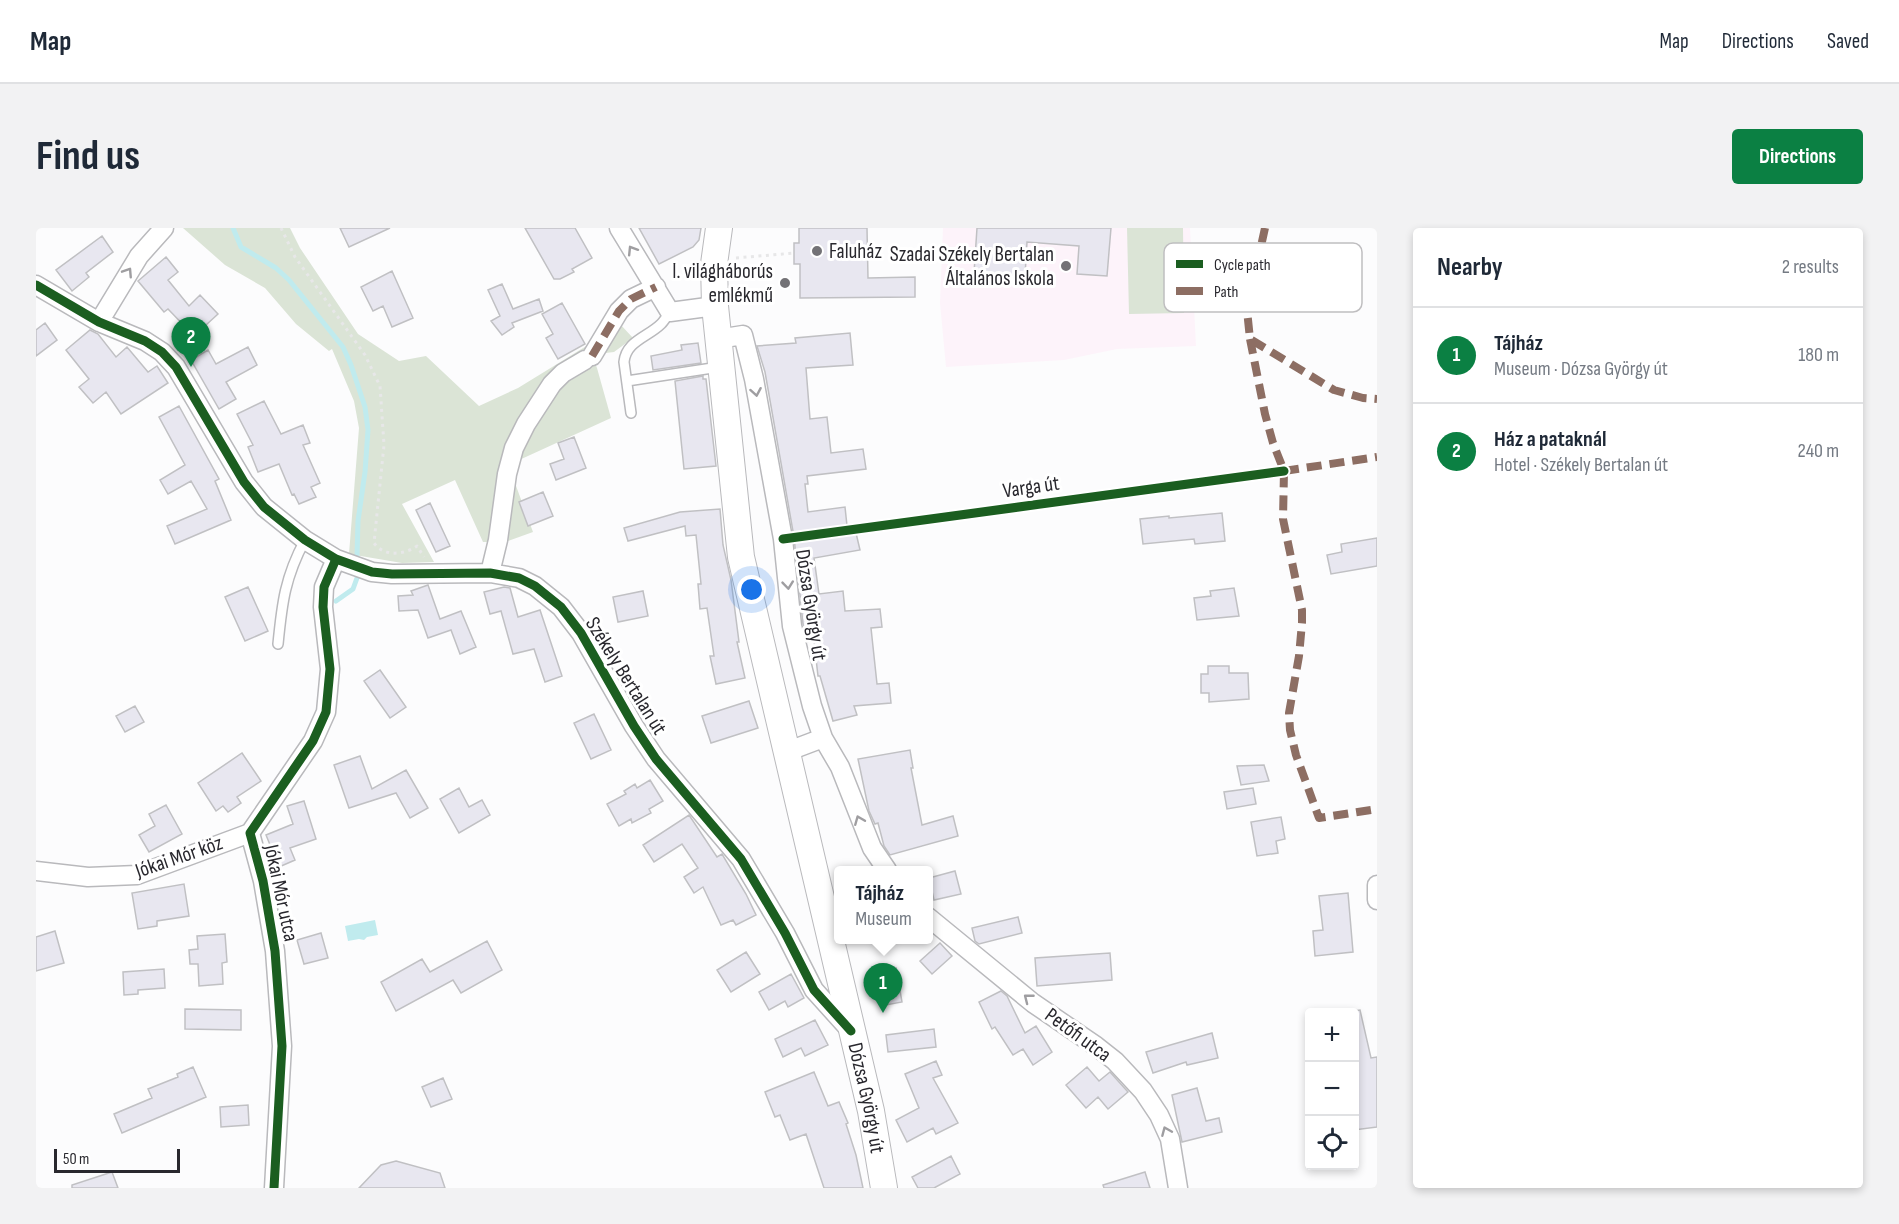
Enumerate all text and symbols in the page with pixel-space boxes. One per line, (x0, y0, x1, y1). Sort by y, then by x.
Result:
text: Map (30, 25, 71, 58)
text: Map (1659, 29, 1689, 54)
text: Directions (1722, 29, 1794, 54)
text: Saved (1827, 29, 1869, 54)
button: Directions (1732, 129, 1863, 184)
text: Find us (36, 131, 140, 182)
place label: Faluház (829, 239, 882, 264)
place label: Szadai Székely Bertalan Általános Iskola (890, 242, 1054, 291)
legend (1164, 243, 1362, 312)
marker: Faluház (810, 244, 824, 258)
one-way arrow (628, 246, 640, 256)
text: Nearby (1437, 252, 1503, 283)
text: 2 results (1782, 255, 1839, 279)
text: Cycle path (1214, 256, 1271, 275)
place label: I. világháborús emlékmű (672, 259, 773, 308)
marker: Szadai Székely Bertalan Általános Iskola (1059, 259, 1073, 273)
one-way arrow (121, 268, 132, 279)
marker: I. világháborús emlékmű (778, 276, 792, 290)
text: Path (1214, 283, 1238, 302)
pin: 2 (172, 318, 210, 367)
text: Tájház (1494, 330, 1543, 357)
text: 1 (1453, 343, 1460, 367)
text: 180 m (1798, 343, 1839, 367)
text: Museum · Dózsa György út (1494, 357, 1668, 381)
one-way arrow (750, 388, 762, 397)
text: Ház a pataknál (1494, 426, 1606, 453)
text: 2 (1452, 439, 1461, 463)
text: 240 m (1798, 439, 1839, 463)
text: Hotel · Székely Bertalan út (1494, 453, 1668, 477)
street label: Varga út (1001, 471, 1061, 503)
street label: Dózsa György út (790, 548, 832, 662)
your location (737, 575, 766, 604)
one-way arrow (781, 580, 793, 589)
street label: Székely Bertalan út (580, 613, 672, 739)
one-way arrow (854, 815, 866, 826)
street label: Jókai Mór köz (131, 830, 226, 884)
street label: Jókai Mór utca (258, 841, 303, 944)
popup (834, 866, 933, 944)
text: Tájház (855, 880, 904, 907)
text: Museum (855, 907, 912, 931)
pin: 1 (864, 964, 902, 1013)
one-way arrow (1024, 995, 1035, 1006)
street label: Petőfi utca (1040, 1003, 1116, 1067)
map controls (1305, 1008, 1359, 1170)
button: + (1305, 1008, 1359, 1062)
street label: Dózsa György út (843, 1040, 890, 1155)
button: − (1305, 1062, 1359, 1116)
button: locate (1305, 1116, 1359, 1170)
one-way arrow (1161, 1126, 1173, 1137)
scale bar (54, 1146, 180, 1174)
text: 50 m (63, 1150, 89, 1169)

